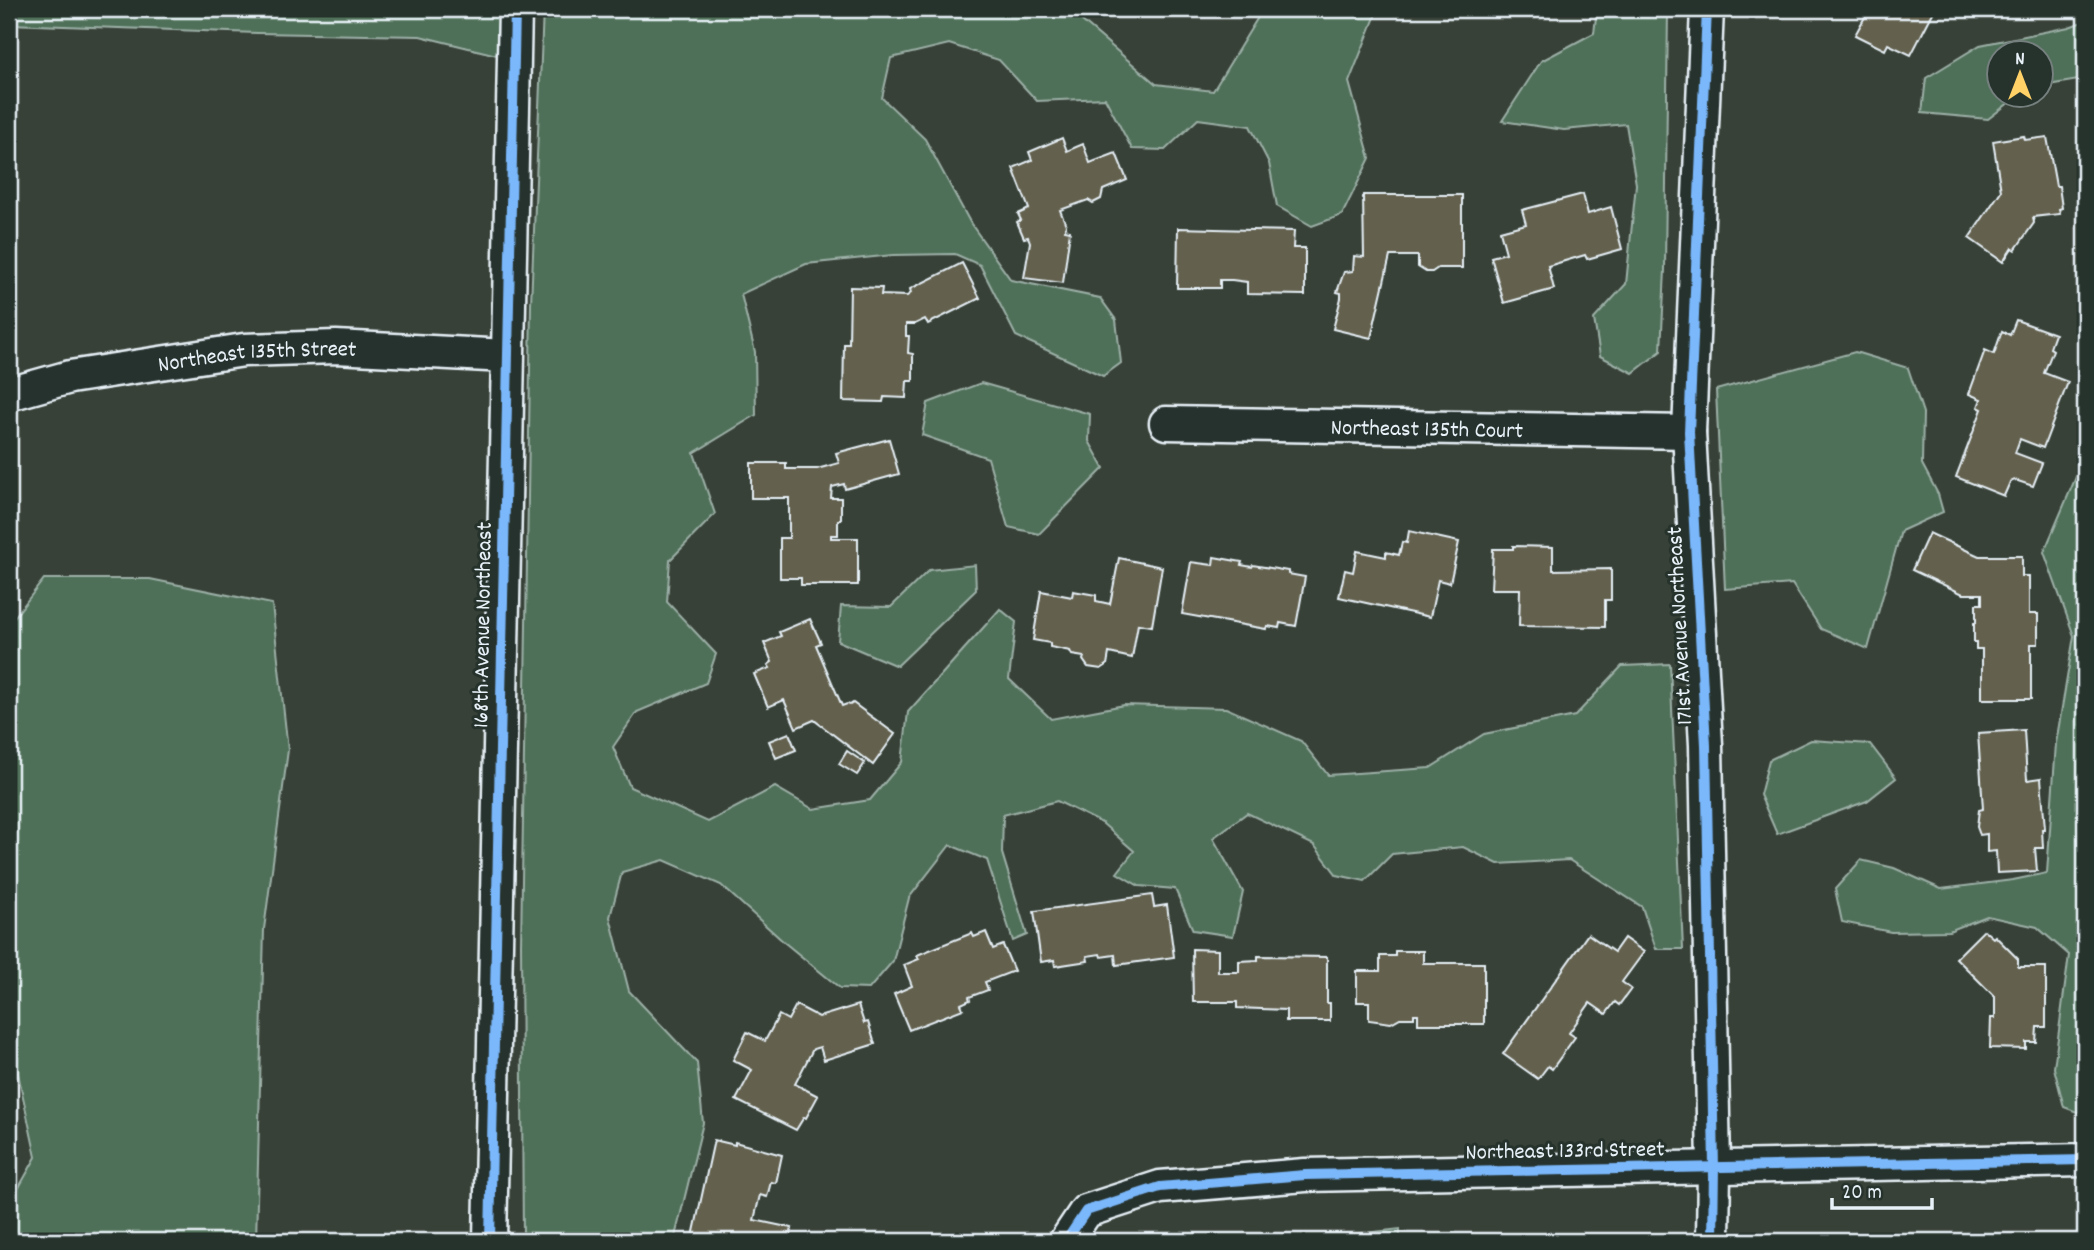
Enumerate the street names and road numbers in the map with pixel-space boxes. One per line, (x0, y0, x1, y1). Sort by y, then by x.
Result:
street label: Northeast 135th Street (156, 334, 357, 383)
street label: Northeast 135th Court (1330, 413, 1523, 449)
street label: 168th Avenue Northeast (466, 522, 503, 728)
street label: 171st Avenue Northeast (1660, 526, 1703, 726)
street label: Northeast 133rd Street (1465, 1134, 1665, 1171)

